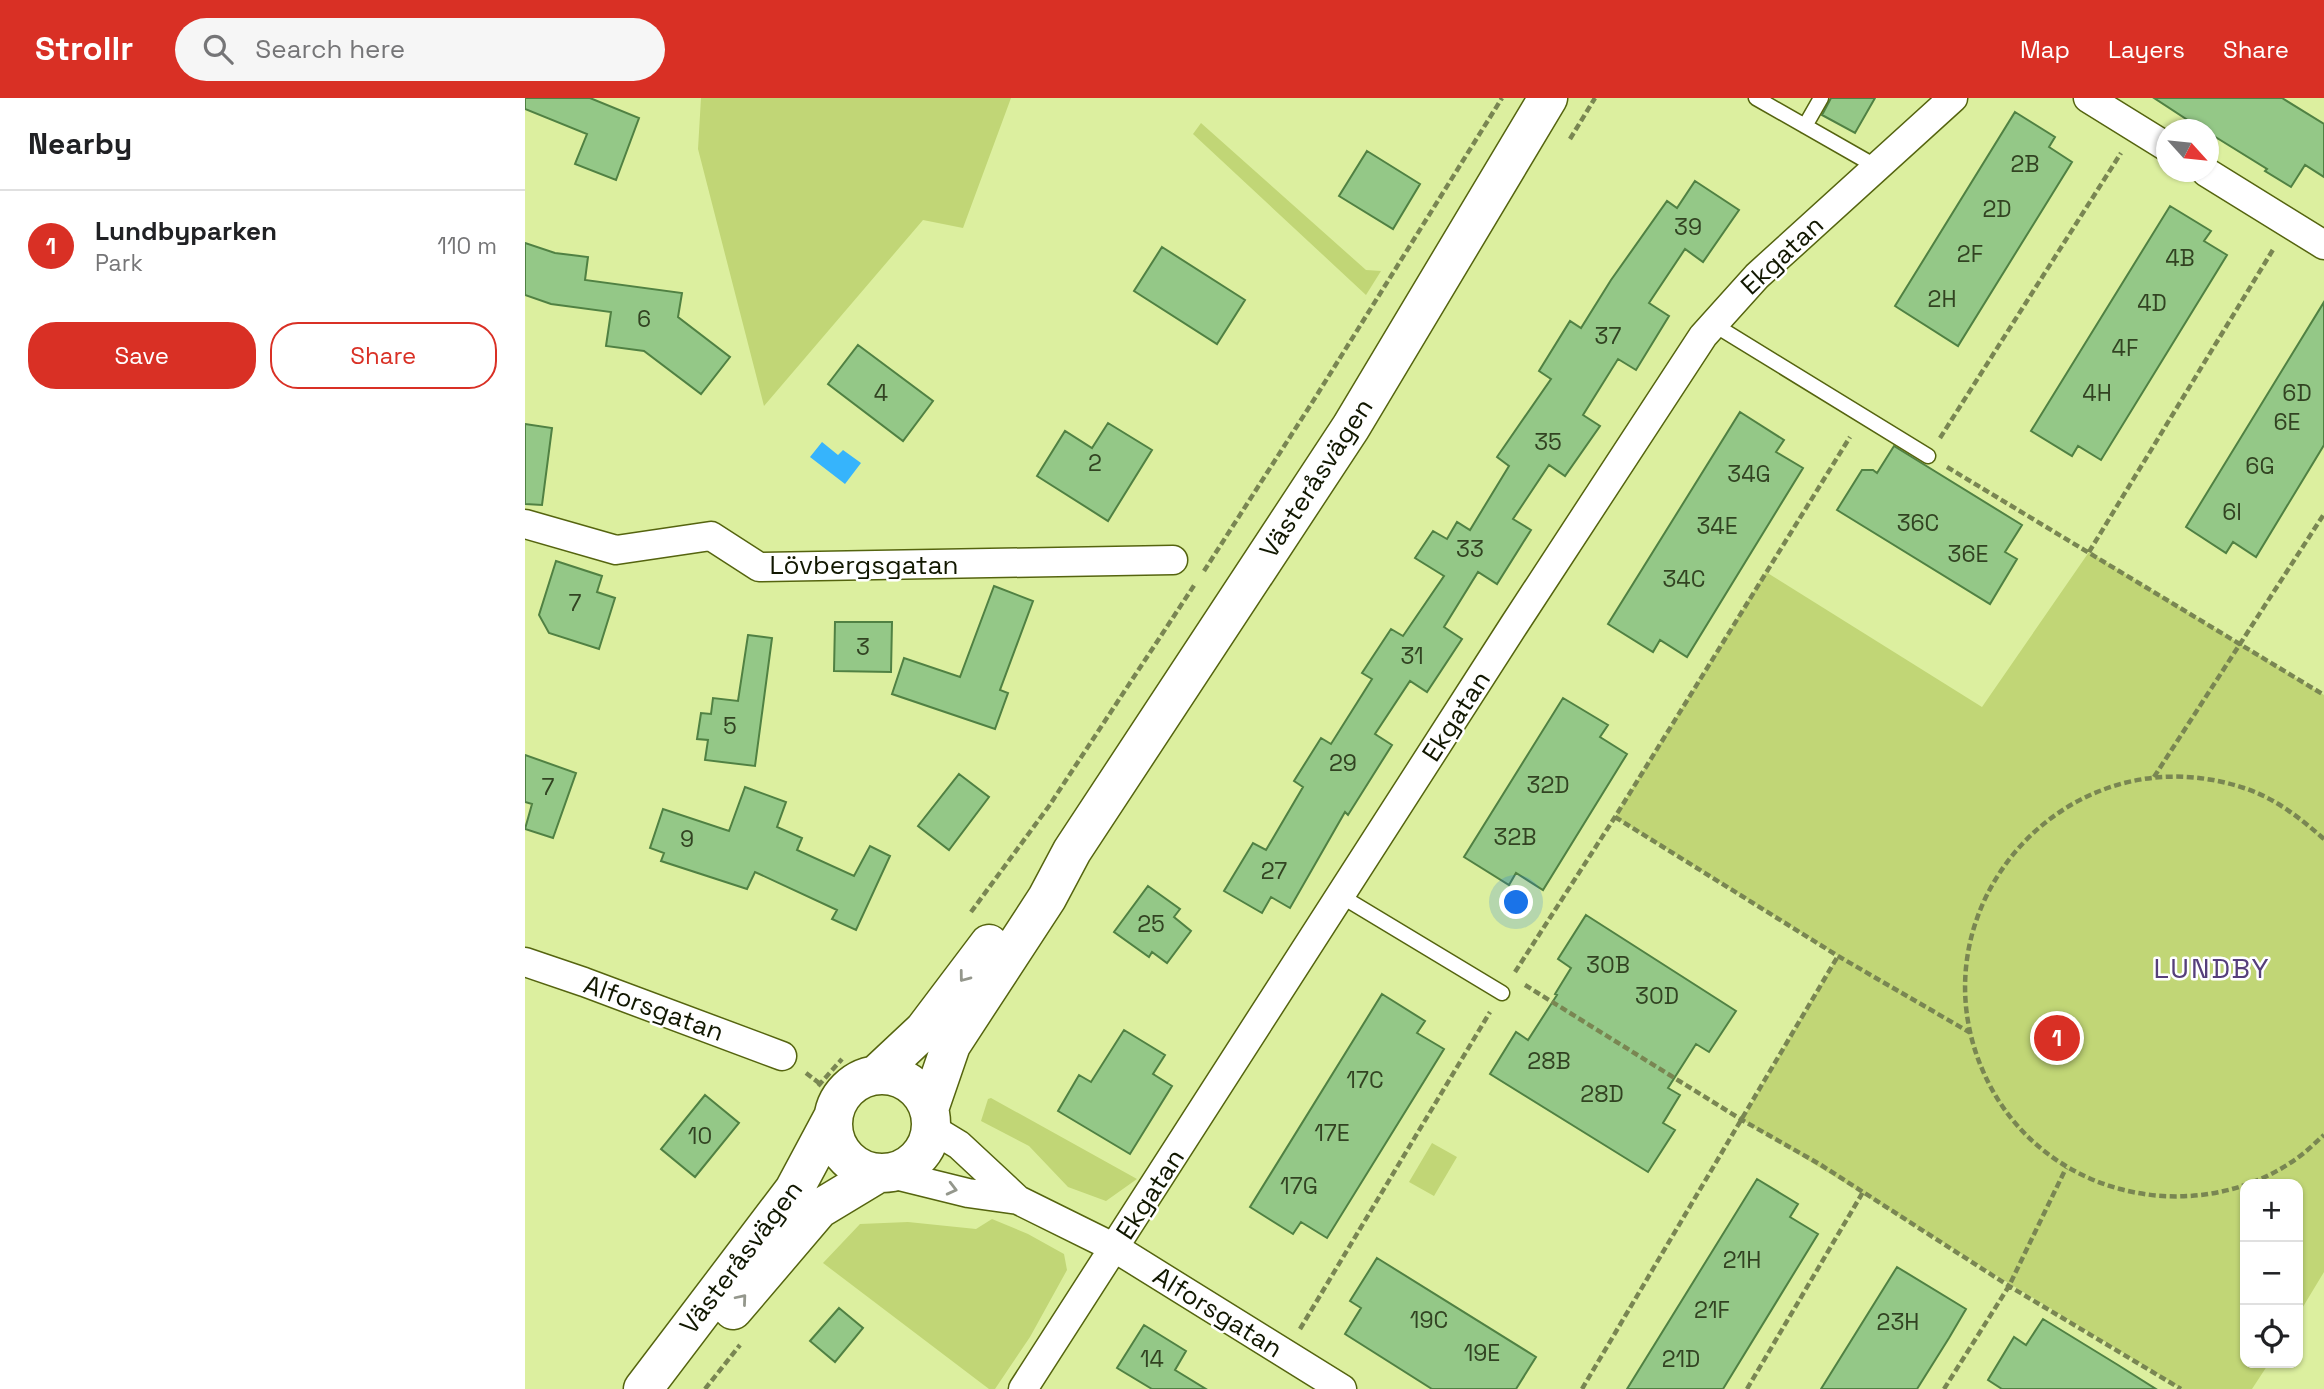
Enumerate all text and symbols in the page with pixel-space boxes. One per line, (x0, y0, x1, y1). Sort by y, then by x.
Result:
search box (175, 18, 665, 81)
text: Strollr (35, 28, 133, 70)
icon: search (199, 30, 237, 68)
text: Search here (255, 32, 405, 66)
text: Map (2020, 34, 2070, 65)
text: Layers (2108, 34, 2185, 65)
text: Share (2223, 34, 2289, 65)
north arrow (2156, 119, 2219, 182)
text: Nearby (28, 124, 132, 163)
house number: 2B (2010, 149, 2040, 179)
house number: 2D (1982, 194, 2012, 224)
street label: Ekgatan (1733, 208, 1831, 302)
house number: 39 (1674, 212, 1702, 242)
text: Lundbyparken (95, 214, 277, 248)
text: 1 (46, 231, 56, 261)
text: 110 m (437, 231, 497, 261)
house number: 2F (1957, 239, 1983, 269)
house number: 4B (2165, 243, 2195, 273)
text: Park (95, 248, 143, 278)
house number: 2H (1928, 284, 1956, 314)
house number: 4D (2137, 288, 2167, 318)
house number: 6 (637, 304, 651, 334)
house number: 37 (1595, 321, 1621, 351)
button: Save (28, 322, 256, 389)
button: Share (270, 322, 497, 389)
house number: 4F (2112, 333, 2138, 363)
house number: 4 (874, 378, 888, 408)
house number: 4H (2082, 378, 2112, 408)
house number: 6D (2282, 378, 2312, 408)
street label: Västeråsvägen (1252, 392, 1380, 564)
house number: 6E (2273, 407, 2301, 437)
house number: 35 (1534, 427, 1562, 457)
house number: 2 (1088, 448, 1102, 478)
house number: 6G (2245, 451, 2275, 481)
house number: 34G (1727, 459, 1771, 489)
house number: 6I (2222, 497, 2242, 527)
house number: 36C (1897, 508, 1939, 538)
house number: 34E (1696, 511, 1738, 541)
house number: 33 (1456, 534, 1484, 564)
house number: 36E (1948, 539, 1988, 569)
street label: Lövbergsgatan (769, 548, 959, 582)
house number: 34C (1662, 564, 1706, 594)
house number: 7 (569, 588, 582, 618)
house number: 3 (856, 632, 870, 662)
house number: 31 (1400, 641, 1424, 671)
street label: Ekgatan (1414, 664, 1498, 768)
house number: 5 (723, 711, 737, 741)
house number: 29 (1329, 748, 1357, 778)
house number: 32D (1526, 770, 1570, 800)
house number: 7 (542, 772, 555, 802)
house number: 32B (1494, 822, 1536, 852)
house number: 9 (680, 824, 694, 854)
house number: 27 (1261, 856, 1287, 886)
your location (1499, 885, 1533, 919)
house number: 25 (1137, 909, 1165, 939)
house number: 30B (1586, 950, 1630, 980)
district label: LUNDBY (2153, 950, 2271, 986)
street label: Alforsgatan (579, 967, 729, 1049)
one-way arrow (960, 969, 973, 981)
house number: 30D (1635, 981, 1679, 1011)
pin: 1 (2034, 1012, 2080, 1064)
house number: 28B (1527, 1046, 1571, 1076)
house number: 17C (1346, 1065, 1384, 1095)
house number: 28D (1580, 1079, 1624, 1109)
house number: 17E (1314, 1118, 1350, 1148)
house number: 10 (688, 1121, 712, 1151)
street label: Ekgatan (1108, 1142, 1192, 1246)
house number: 17G (1280, 1171, 1318, 1201)
street label: Västeråsvägen (672, 1173, 810, 1341)
map controls (2240, 1179, 2303, 1368)
button: + (2240, 1179, 2303, 1242)
one-way arrow (946, 1181, 958, 1195)
button: − (2240, 1242, 2303, 1305)
house number: 21H (1723, 1245, 1761, 1275)
street label: Alforsgatan (1147, 1259, 1289, 1365)
one-way arrow (734, 1295, 746, 1308)
house number: 21F (1694, 1295, 1730, 1325)
house number: 19C (1410, 1305, 1448, 1335)
button: locate (2240, 1305, 2303, 1368)
house number: 23H (1877, 1307, 1919, 1337)
house number: 19E (1464, 1338, 1500, 1368)
house number: 14 (1140, 1344, 1164, 1374)
house number: 21D (1662, 1344, 1700, 1374)

